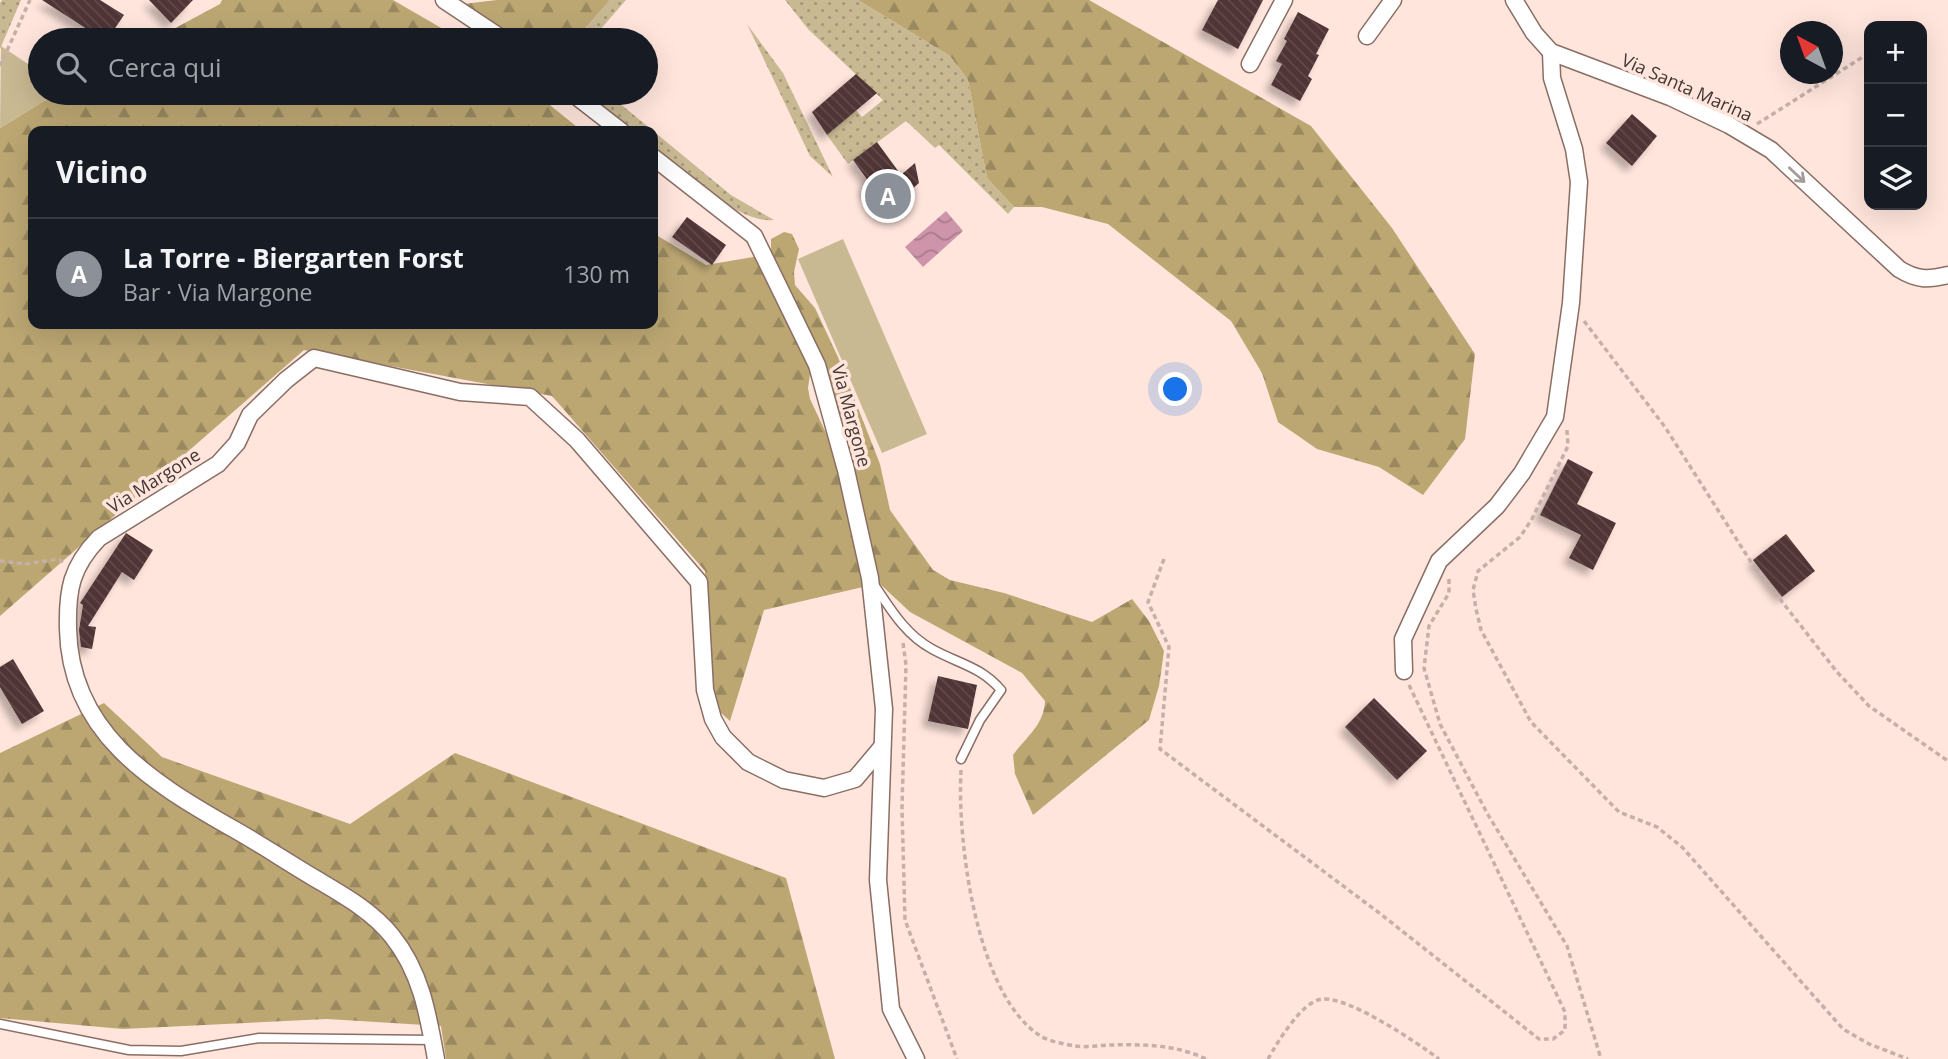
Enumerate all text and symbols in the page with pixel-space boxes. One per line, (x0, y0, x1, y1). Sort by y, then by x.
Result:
north arrow (1780, 21, 1843, 84)
map controls (1864, 21, 1927, 210)
button: + (1864, 21, 1927, 84)
search box (28, 28, 658, 105)
street label: Via Santa Marina (1618, 47, 1757, 127)
icon: search (52, 48, 90, 86)
text: Cerca qui (108, 49, 222, 85)
button: − (1864, 84, 1927, 147)
button: layers (1864, 147, 1927, 210)
text: Vicino (56, 151, 148, 192)
one-way arrow (1788, 166, 1805, 183)
pin: A (865, 170, 911, 222)
text: La Torre - Biergarten Forst (123, 240, 464, 276)
text: A (71, 258, 87, 290)
text: 130 m (563, 258, 630, 290)
text: Bar · Via Margone (123, 276, 313, 308)
street label: Via Margone (827, 362, 877, 470)
your location (1158, 372, 1192, 406)
street label: Via Margone (102, 442, 204, 518)

